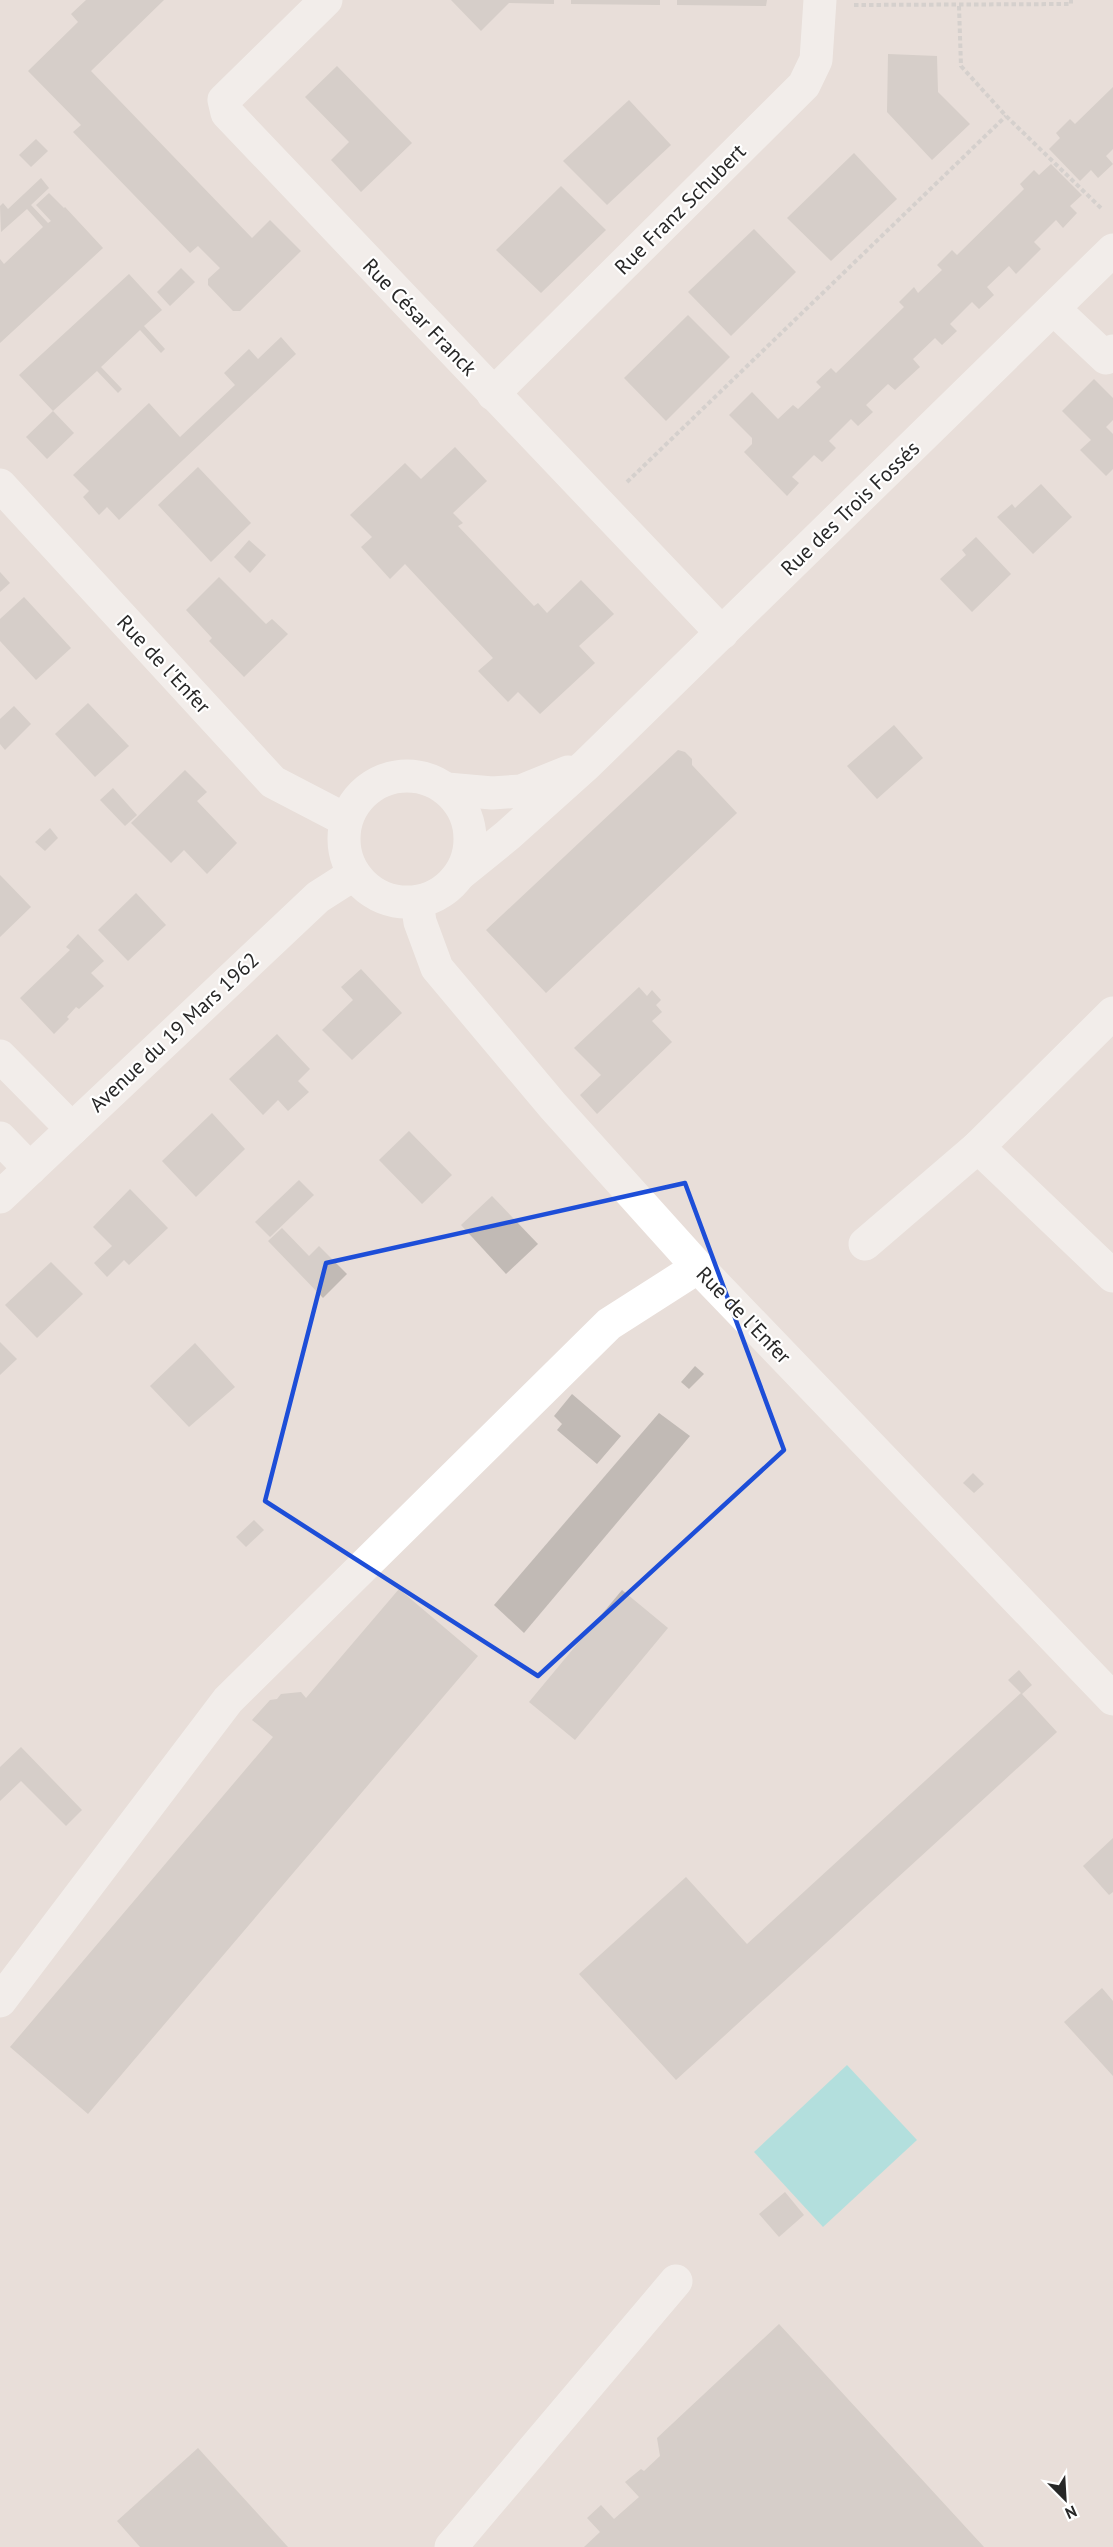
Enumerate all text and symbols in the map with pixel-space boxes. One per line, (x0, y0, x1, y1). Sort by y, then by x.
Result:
street label: Rue Franz Schubert (609, 138, 751, 280)
street label: Rue César Franck (357, 253, 483, 381)
street label: Rue des Trois Fossés (775, 435, 925, 581)
street label: Rue de l'Enfer (111, 609, 217, 719)
street label: Avenue du 19 Mars 1962 (83, 946, 265, 1118)
street label: Rue de l'Enfer (691, 1261, 797, 1369)
north arrow (1035, 2469, 1095, 2529)
text: N (1062, 2501, 1080, 2524)

